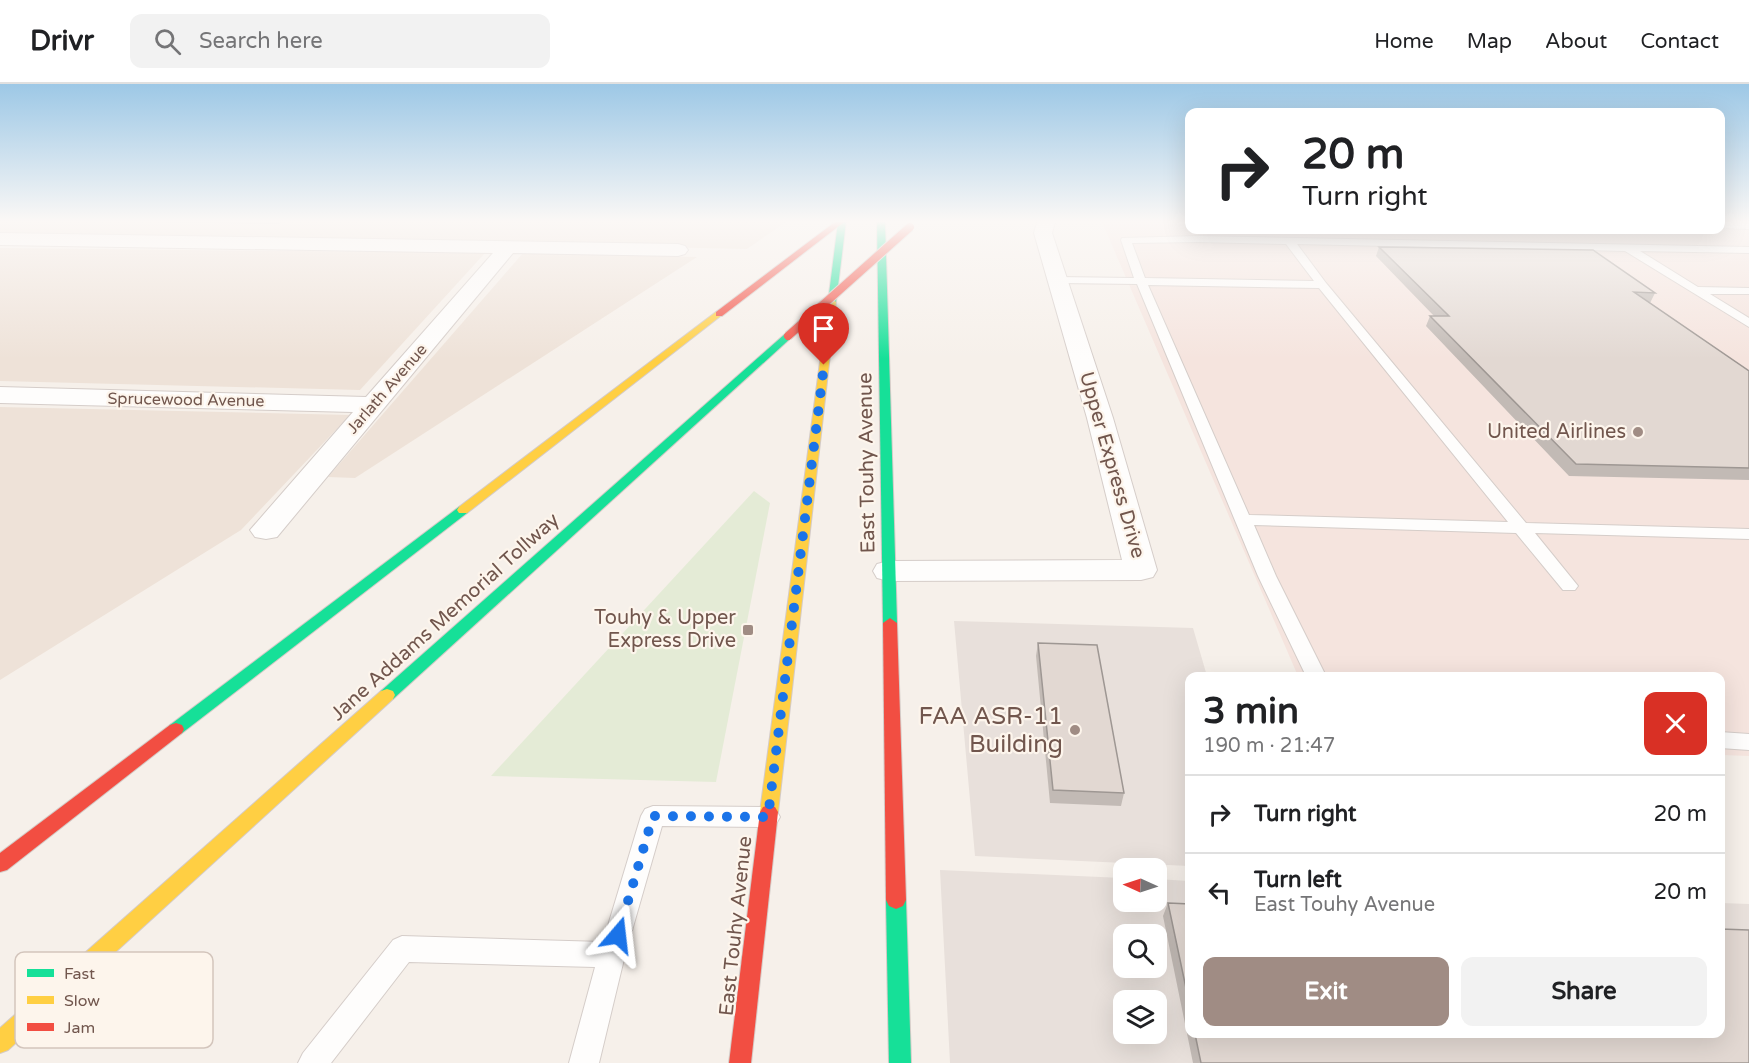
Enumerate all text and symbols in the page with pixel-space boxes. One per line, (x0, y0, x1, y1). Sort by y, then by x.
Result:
search box (130, 14, 550, 68)
text: Drivr (30, 24, 94, 58)
icon: search (151, 25, 184, 58)
text: Search here (199, 28, 323, 54)
text: Home (1374, 29, 1434, 54)
text: Map (1467, 29, 1512, 54)
text: About (1545, 29, 1607, 54)
text: Contact (1640, 29, 1719, 54)
text: 20 m (1302, 129, 1404, 180)
icon: right (1203, 132, 1281, 210)
text: Turn right (1302, 180, 1428, 213)
pin (798, 303, 849, 365)
icon: arrive (807, 312, 840, 345)
street label: Jarlath Avenue (343, 340, 431, 438)
street label: Upper Express Drive (1074, 369, 1150, 561)
street label: East Touhy Avenue (853, 372, 881, 554)
street label: Sprucewood Avenue (107, 389, 265, 411)
place label: United Airlines (1487, 420, 1626, 444)
marker: United Airlines (1631, 425, 1645, 439)
street label: Jane Addams Memorial Tollway (326, 508, 564, 726)
place label: Touhy & Upper Express Drive (594, 606, 736, 653)
marker: Touhy & Upper Express Drive (741, 623, 755, 637)
text: 3 min (1203, 690, 1299, 733)
button: close (1644, 692, 1707, 755)
place label: FAA ASR-11 Building (918, 702, 1063, 759)
marker: FAA ASR-11 Building (1068, 723, 1082, 737)
text: 190 m · 21:47 (1203, 734, 1335, 758)
icon: right (1203, 798, 1236, 831)
text: Turn right (1254, 801, 1356, 827)
text: 20 m (1653, 801, 1707, 827)
street label: East Touhy Avenue (715, 835, 757, 1017)
north arrow (1113, 858, 1167, 912)
map controls (1113, 858, 1167, 1044)
text: Turn left (1254, 867, 1342, 893)
icon: left (1203, 876, 1236, 909)
text: 20 m (1653, 879, 1707, 905)
text: East Touhy Avenue (1254, 893, 1435, 917)
position arrow (586, 903, 650, 967)
button: search (1113, 924, 1167, 978)
legend (15, 952, 213, 1048)
button: Exit (1203, 957, 1449, 1026)
button: Share (1461, 957, 1707, 1026)
text: Fast (64, 964, 95, 984)
button: layers (1113, 990, 1167, 1044)
text: Slow (64, 991, 100, 1011)
text: Jam (64, 1018, 95, 1038)

